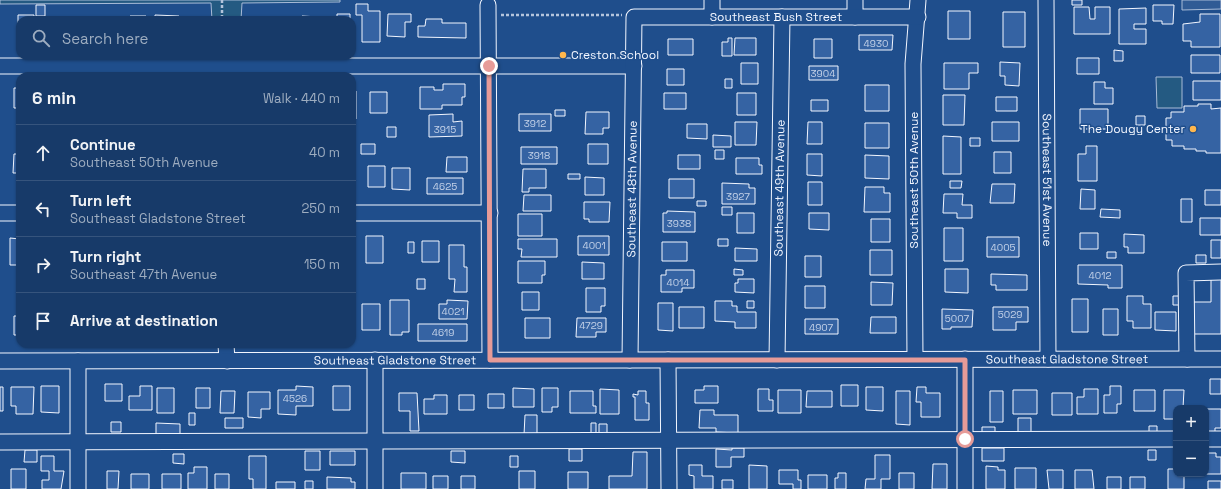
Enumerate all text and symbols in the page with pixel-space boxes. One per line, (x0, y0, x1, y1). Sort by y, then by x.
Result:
street label: Southeast Bush Street (710, 9, 842, 25)
search box (16, 16, 356, 60)
icon: search (30, 27, 52, 49)
text: Search here (62, 29, 148, 48)
house number: 4930 (864, 37, 888, 50)
place label: Creston School (571, 47, 659, 63)
marker: Creston School (558, 50, 568, 60)
route end (480, 57, 498, 75)
house number: 3904 (811, 67, 835, 80)
text: 6 min (32, 87, 76, 109)
text: Walk · 440 m (263, 90, 340, 107)
street label: Southeast 50th Avenue (906, 112, 922, 248)
street label: Southeast 51st Avenue (1039, 113, 1055, 247)
house number: 3912 (524, 117, 546, 130)
street label: Southeast 49th Avenue (771, 119, 789, 257)
street label: Southeast 48th Avenue (623, 120, 641, 258)
place label: The Dougy Center (1081, 121, 1185, 137)
house number: 3915 (434, 123, 456, 136)
marker: The Dougy Center (1188, 124, 1198, 134)
text: Continue (70, 135, 136, 154)
icon: ahead (32, 142, 54, 164)
text: 40 m (309, 144, 340, 161)
house number: 3918 (528, 149, 550, 162)
text: Southeast 50th Avenue (70, 154, 218, 171)
house number: 4625 (433, 180, 457, 193)
house number: 3927 (726, 190, 750, 203)
text: Turn left (70, 191, 132, 210)
icon: left (32, 198, 54, 220)
text: 250 m (302, 200, 340, 217)
text: Southeast Gladstone Street (70, 210, 246, 227)
house number: 3938 (667, 217, 691, 230)
house number: 4001 (582, 239, 606, 252)
house number: 4005 (990, 241, 1016, 254)
text: Turn right (70, 247, 141, 266)
icon: right (32, 254, 54, 276)
text: 150 m (304, 256, 340, 273)
text: Southeast 47th Avenue (70, 266, 217, 283)
house number: 4012 (1089, 269, 1111, 282)
house number: 4014 (666, 276, 690, 289)
house number: 4021 (442, 305, 464, 318)
house number: 5029 (998, 308, 1022, 321)
icon: arrive (32, 310, 54, 332)
text: Arrive at destination (70, 311, 218, 330)
house number: 5007 (945, 312, 969, 325)
house number: 4729 (579, 319, 603, 332)
house number: 4907 (809, 321, 833, 334)
house number: 4619 (432, 326, 454, 339)
street label: Southeast Gladstone Street (986, 351, 1148, 367)
street label: Southeast Gladstone Street (314, 352, 476, 368)
house number: 4526 (283, 392, 307, 405)
map controls (1173, 405, 1209, 477)
button: + (1173, 405, 1209, 441)
route start (956, 430, 974, 448)
button: − (1173, 441, 1209, 477)

